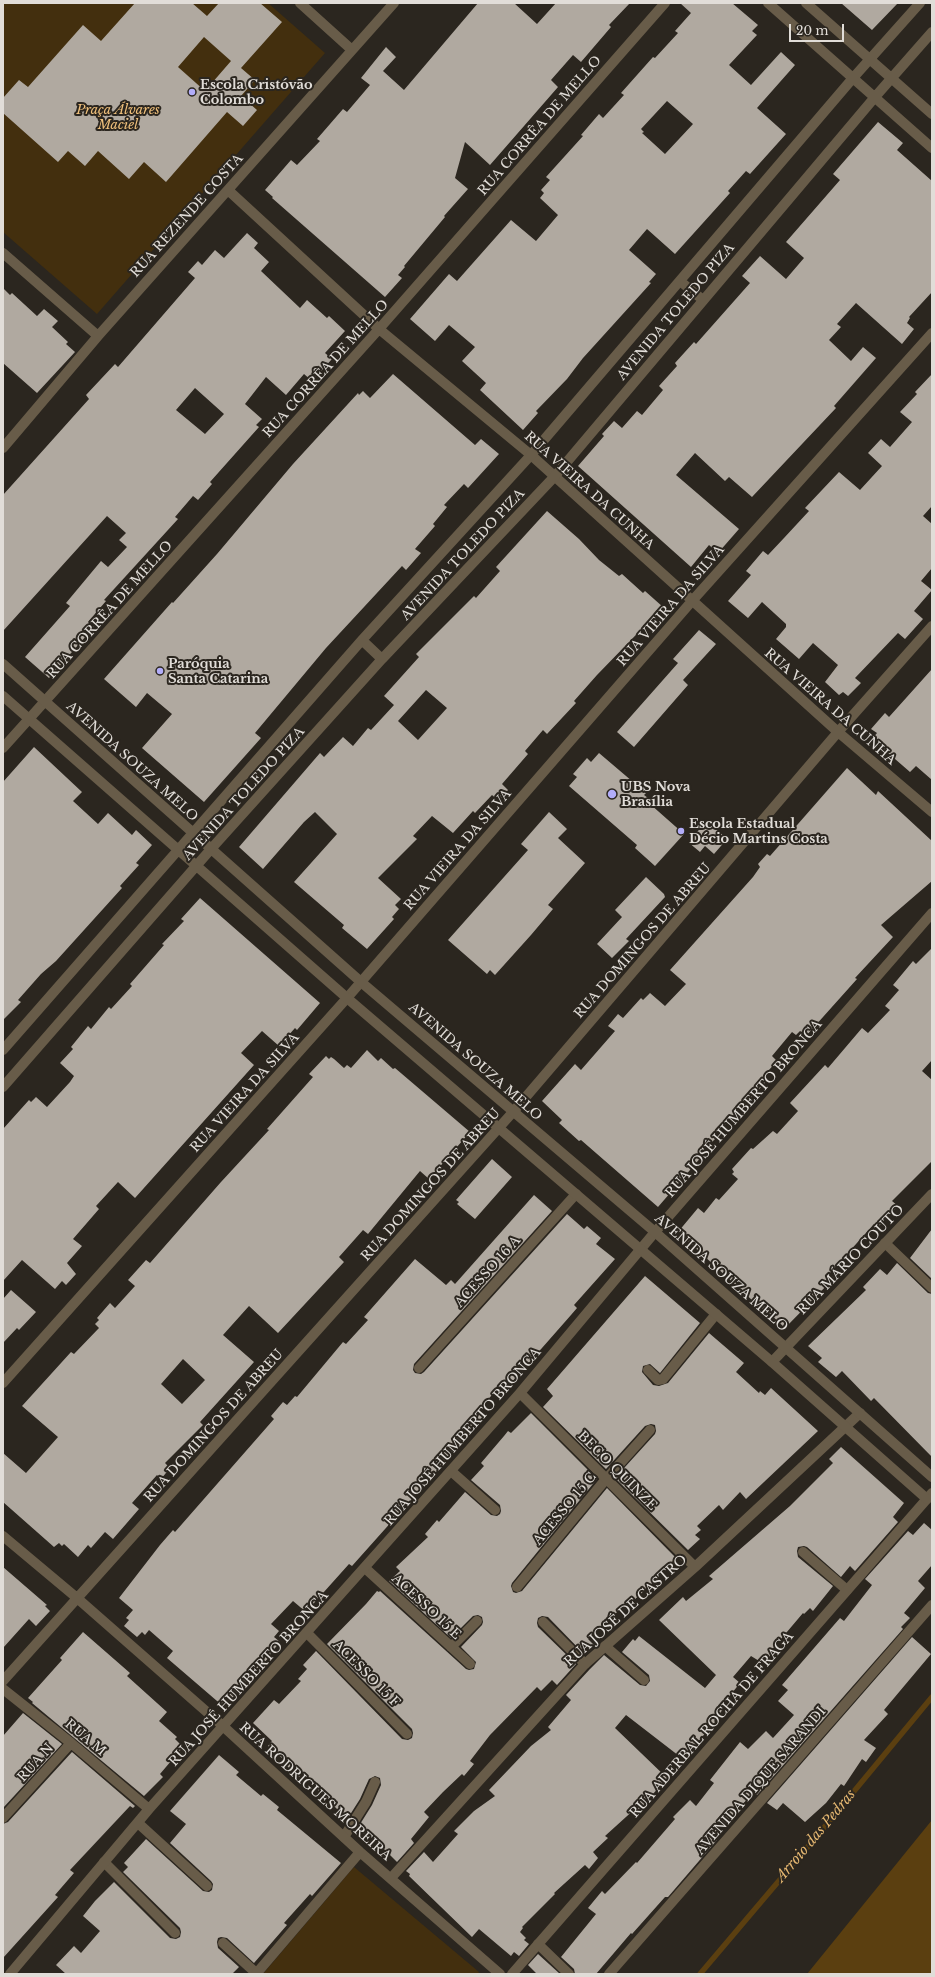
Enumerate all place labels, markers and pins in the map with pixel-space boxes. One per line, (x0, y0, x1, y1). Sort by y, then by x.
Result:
place label: Escola Cristóvão Colombo (200, 77, 313, 108)
marker: Escola Cristóvão Colombo (187, 87, 197, 97)
place label: Paróquia Santa Catarina (168, 656, 268, 687)
marker: Paróquia Santa Catarina (155, 666, 165, 676)
place label: UBS Nova Brasília (621, 779, 690, 810)
marker: UBS Nova Brasília (606, 788, 618, 800)
place label: Escola Estadual Décio Martins Costa (689, 816, 828, 847)
marker: Escola Estadual Décio Martins Costa (676, 826, 686, 836)

